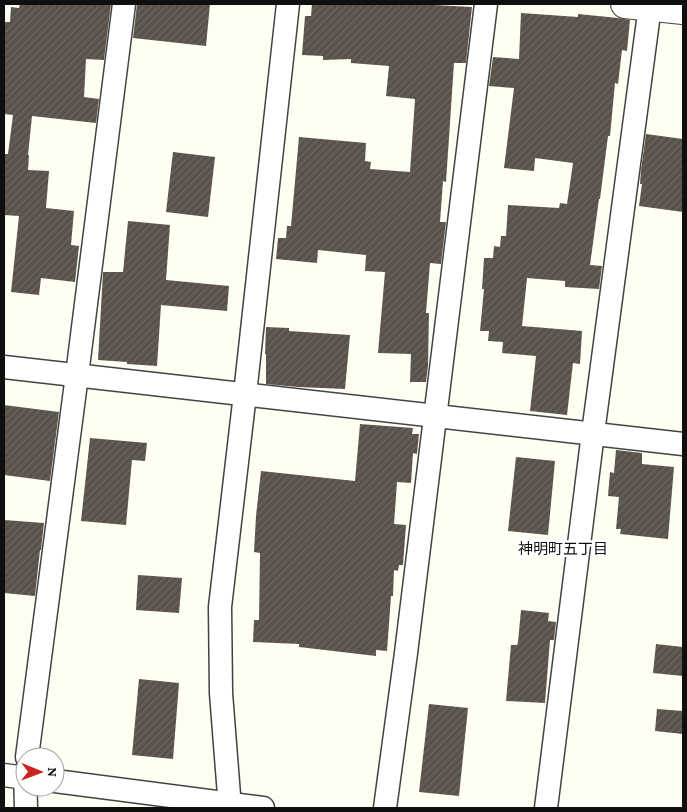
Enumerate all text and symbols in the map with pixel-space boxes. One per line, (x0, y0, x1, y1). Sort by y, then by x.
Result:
district label: 神明町五丁目 (518, 541, 608, 557)
north arrow (15, 747, 65, 797)
text: N (45, 767, 61, 778)

